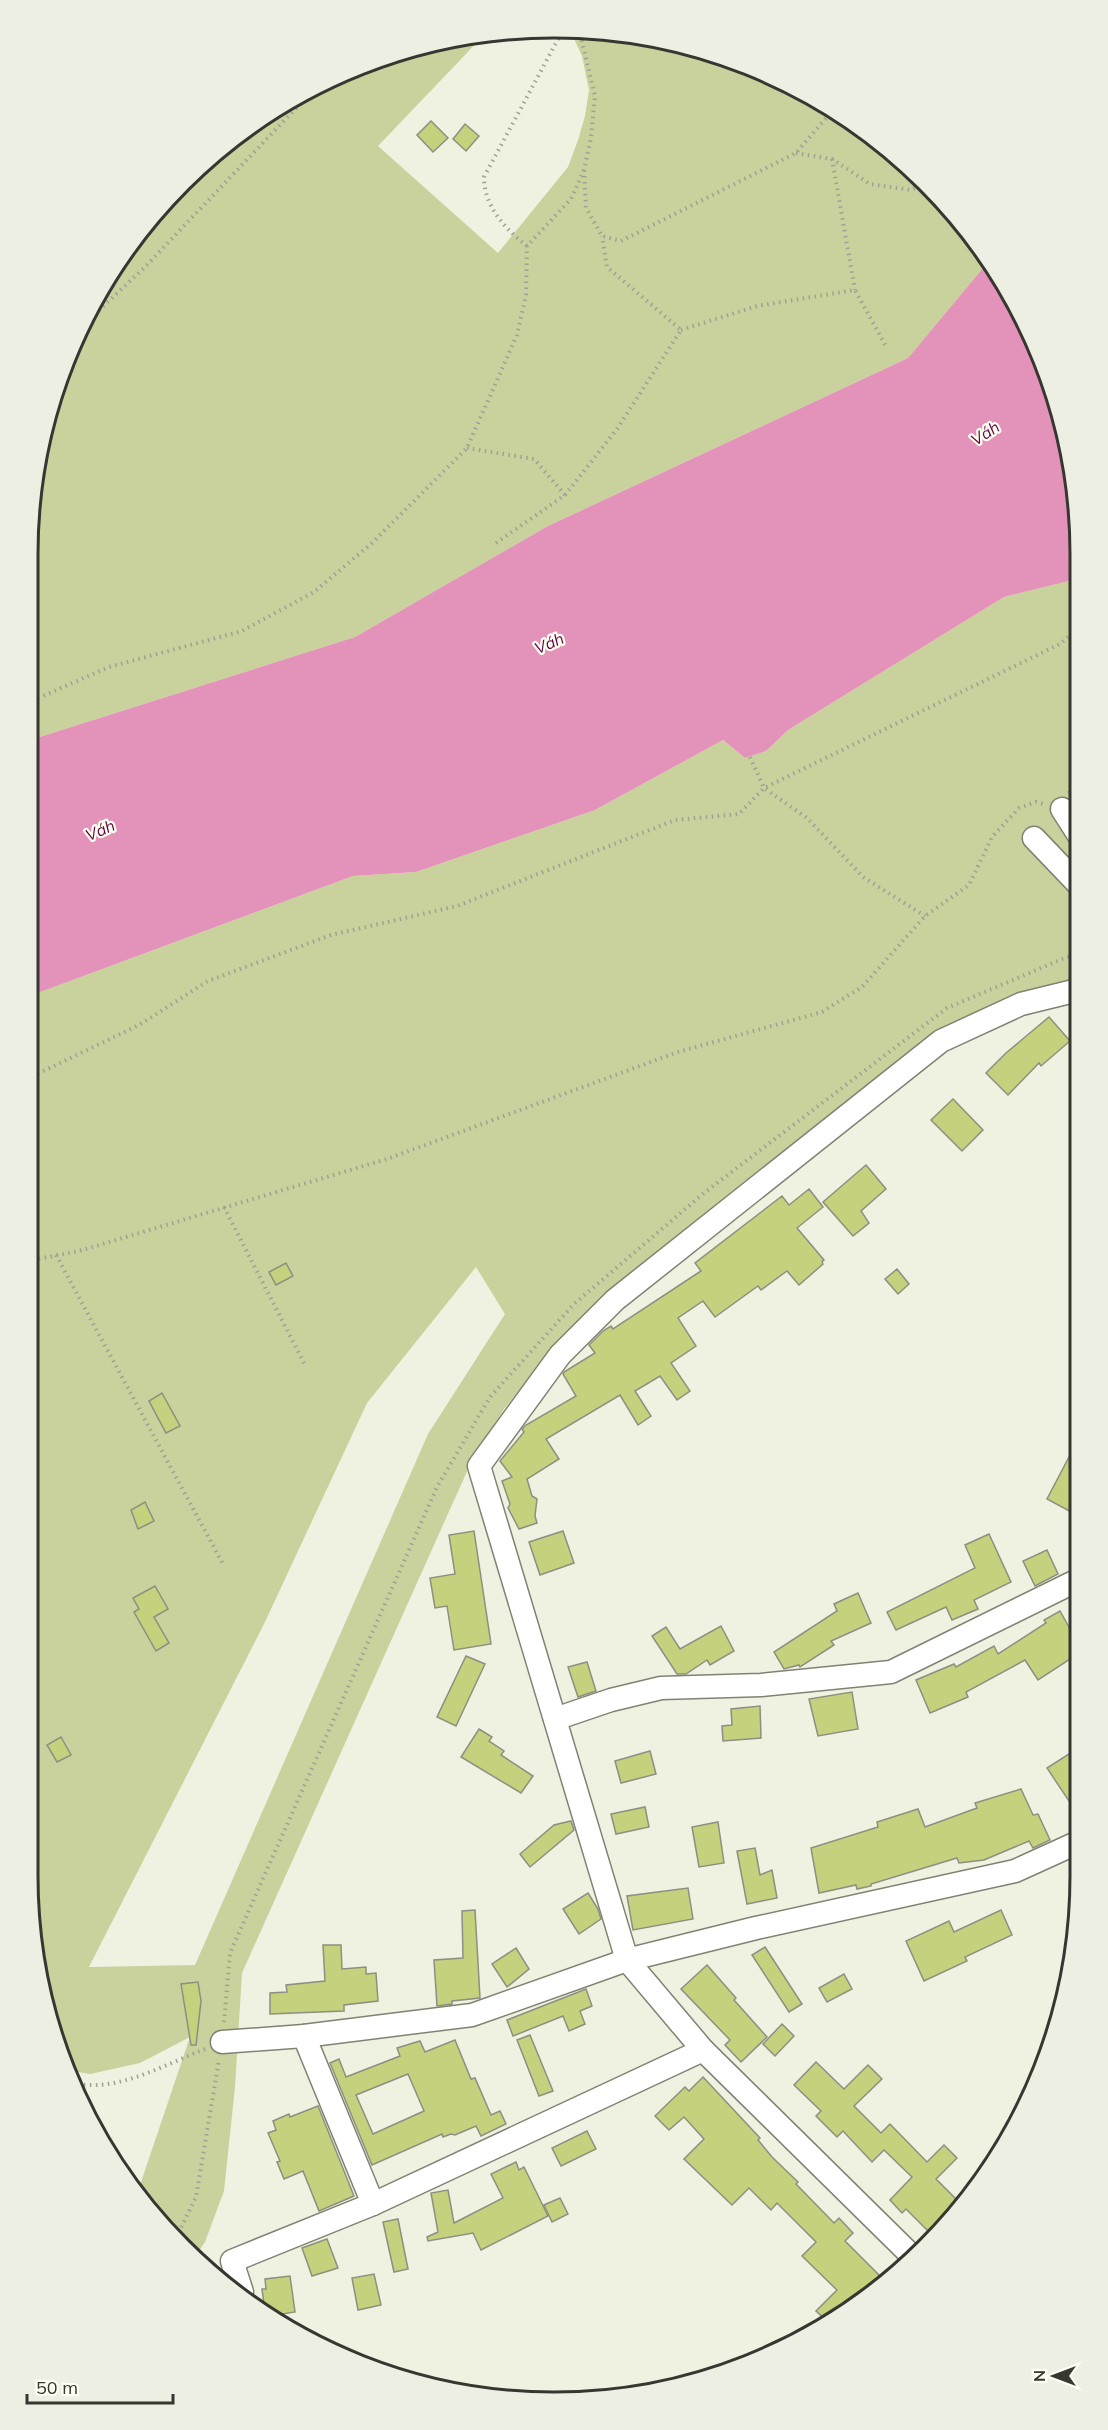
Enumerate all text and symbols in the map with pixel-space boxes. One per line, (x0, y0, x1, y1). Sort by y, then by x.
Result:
water label: Váh (967, 416, 1003, 450)
water label: Váh (531, 628, 567, 658)
water label: Váh (82, 815, 118, 845)
north arrow (1024, 2346, 1084, 2406)
scale bar (27, 2367, 172, 2405)
text: N (1029, 2370, 1049, 2382)
text: 50 m (36, 2376, 78, 2399)

